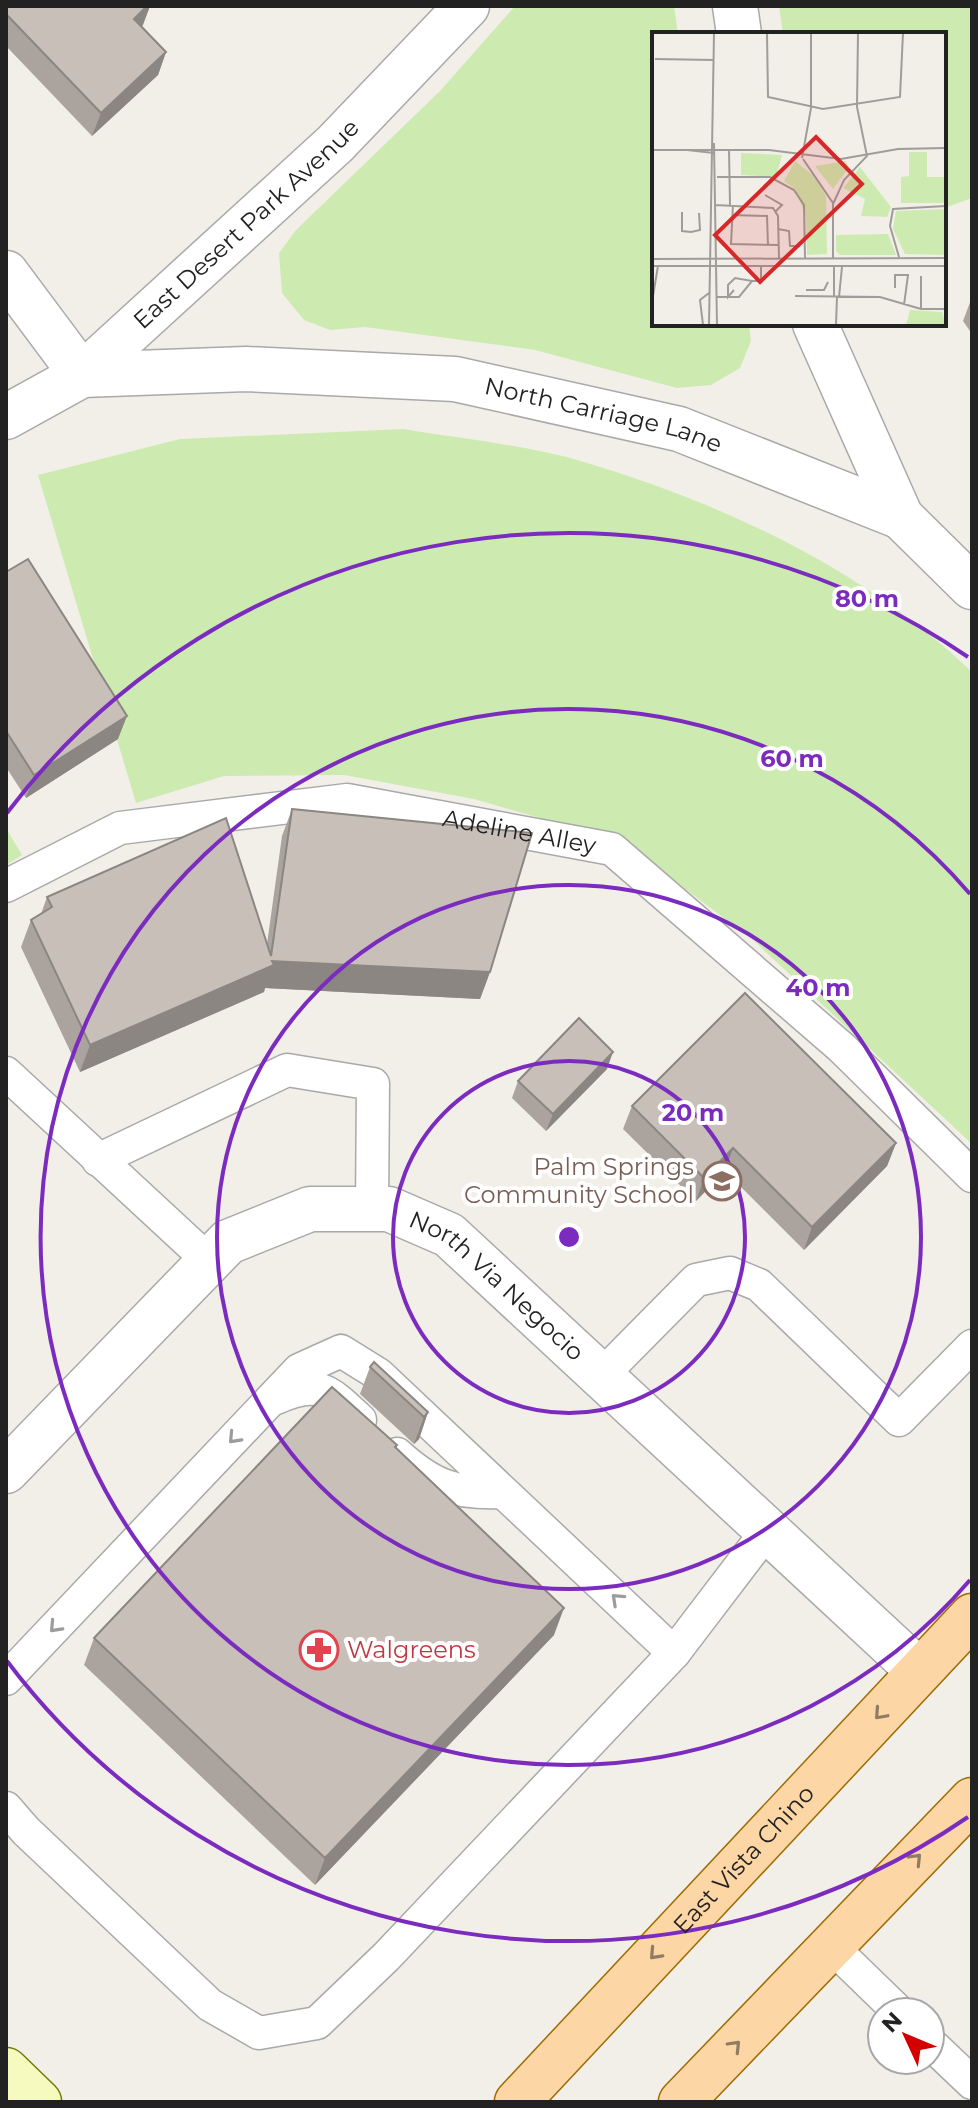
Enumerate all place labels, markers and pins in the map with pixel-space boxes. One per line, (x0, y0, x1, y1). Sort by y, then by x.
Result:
place label: Palm Springs Community School (464, 1152, 694, 1209)
school or university icon: Palm Springs Community School (701, 1160, 743, 1202)
centre of rings (555, 1223, 583, 1251)
pharmacy icon: Walgreens (298, 1629, 340, 1671)
place label: Walgreens (347, 1635, 476, 1664)

